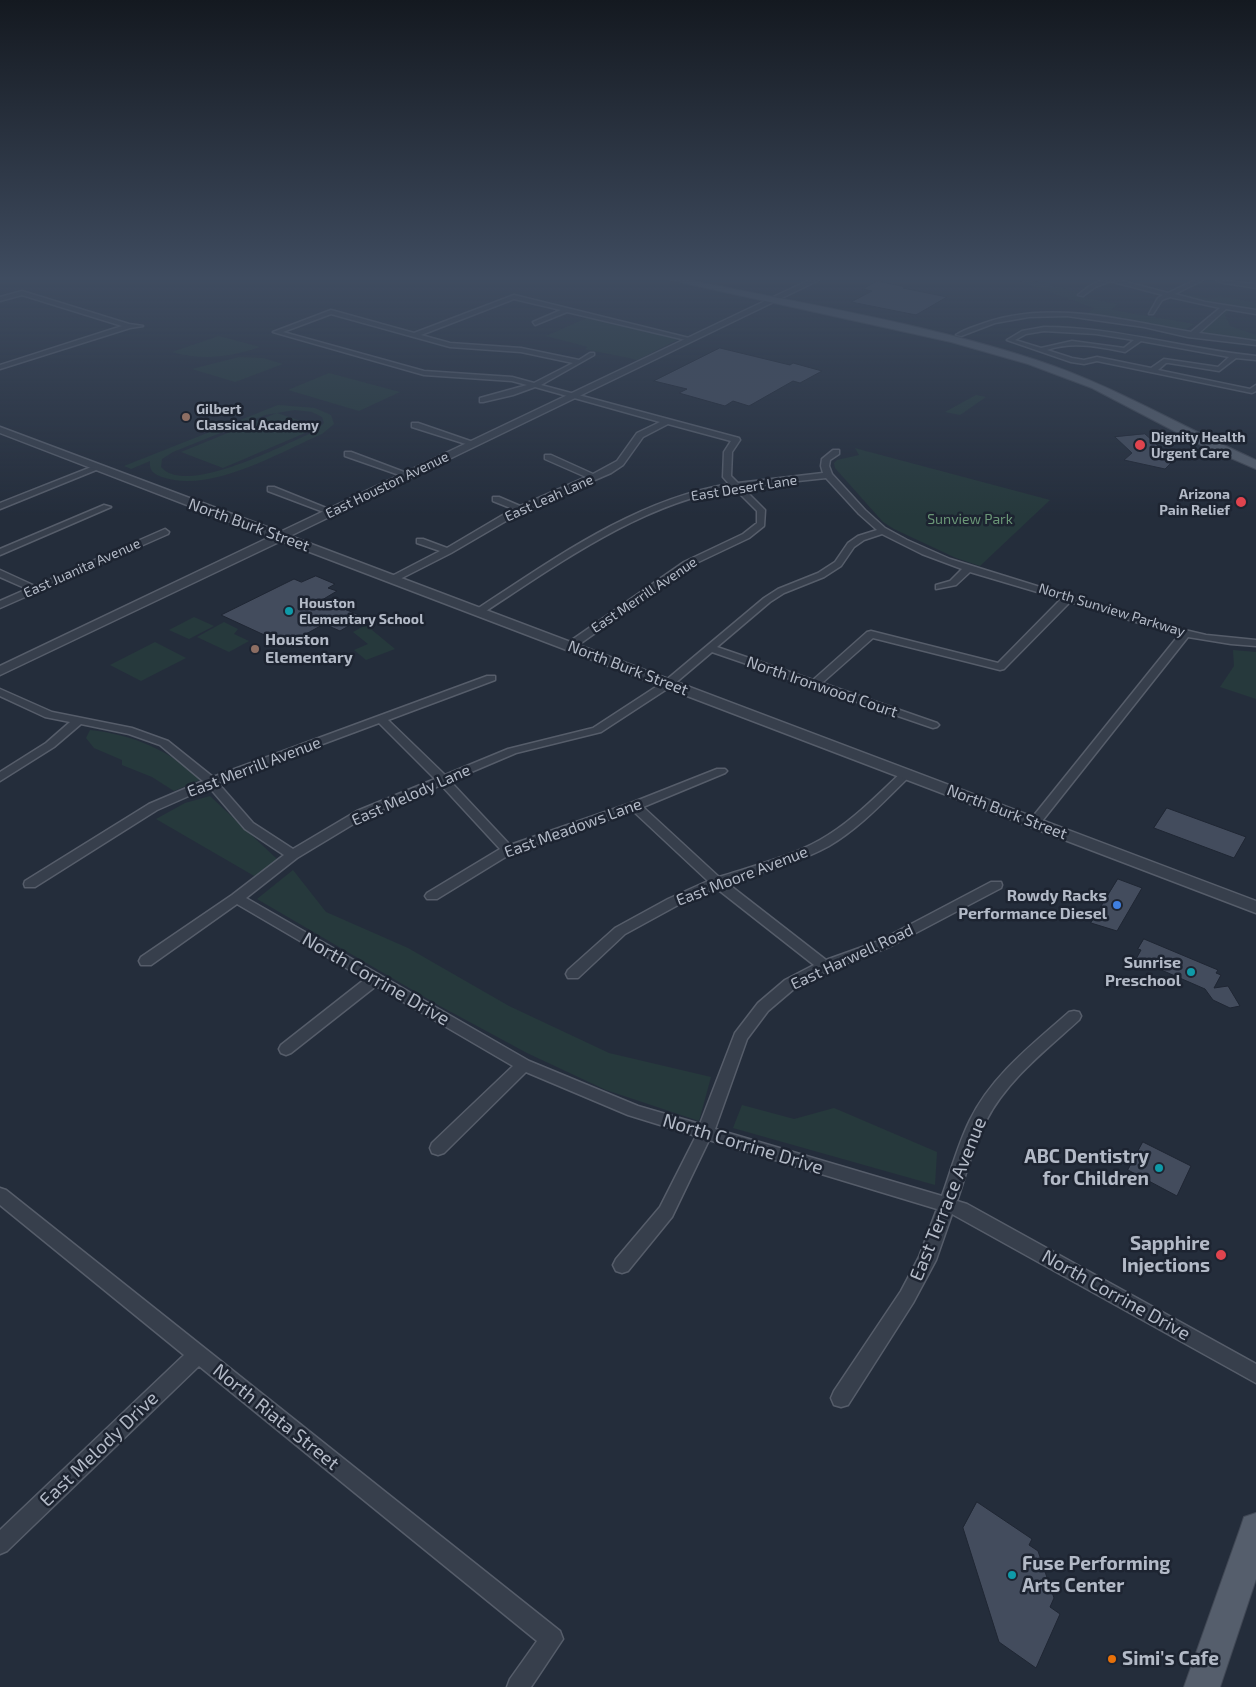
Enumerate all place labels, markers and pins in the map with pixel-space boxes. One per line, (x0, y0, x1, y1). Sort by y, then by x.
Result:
place label: Gilbert Classical Academy (196, 401, 319, 434)
marker: Gilbert Classical Academy (180, 411, 192, 423)
place label: Dignity Health Urgent Care (1151, 429, 1246, 462)
marker: Dignity Health Urgent Care (1133, 438, 1147, 452)
place label: Arizona Pain Relief (1159, 486, 1230, 518)
marker: Arizona Pain Relief (1234, 495, 1248, 509)
place label: Houston Elementary School (299, 595, 424, 628)
marker: Houston Elementary School (283, 605, 295, 617)
place label: Houston Elementary (265, 630, 353, 668)
marker: Houston Elementary (249, 643, 261, 655)
place label: Rowdy Racks Performance Diesel (958, 886, 1107, 924)
marker: Rowdy Racks Performance Diesel (1111, 899, 1123, 911)
place label: Sunrise Preschool (1105, 953, 1181, 991)
marker: Sunrise Preschool (1185, 966, 1197, 978)
place label: ABC Dentistry for Children (1024, 1146, 1149, 1190)
marker: ABC Dentistry for Children (1153, 1162, 1165, 1174)
place label: Sapphire Injections (1122, 1233, 1210, 1277)
marker: Sapphire Injections (1214, 1248, 1228, 1262)
place label: Fuse Performing Arts Center (1022, 1553, 1170, 1597)
marker: Fuse Performing Arts Center (1006, 1569, 1018, 1581)
place label: Simi's Cafe (1122, 1648, 1219, 1670)
marker: Simi's Cafe (1106, 1653, 1118, 1665)

